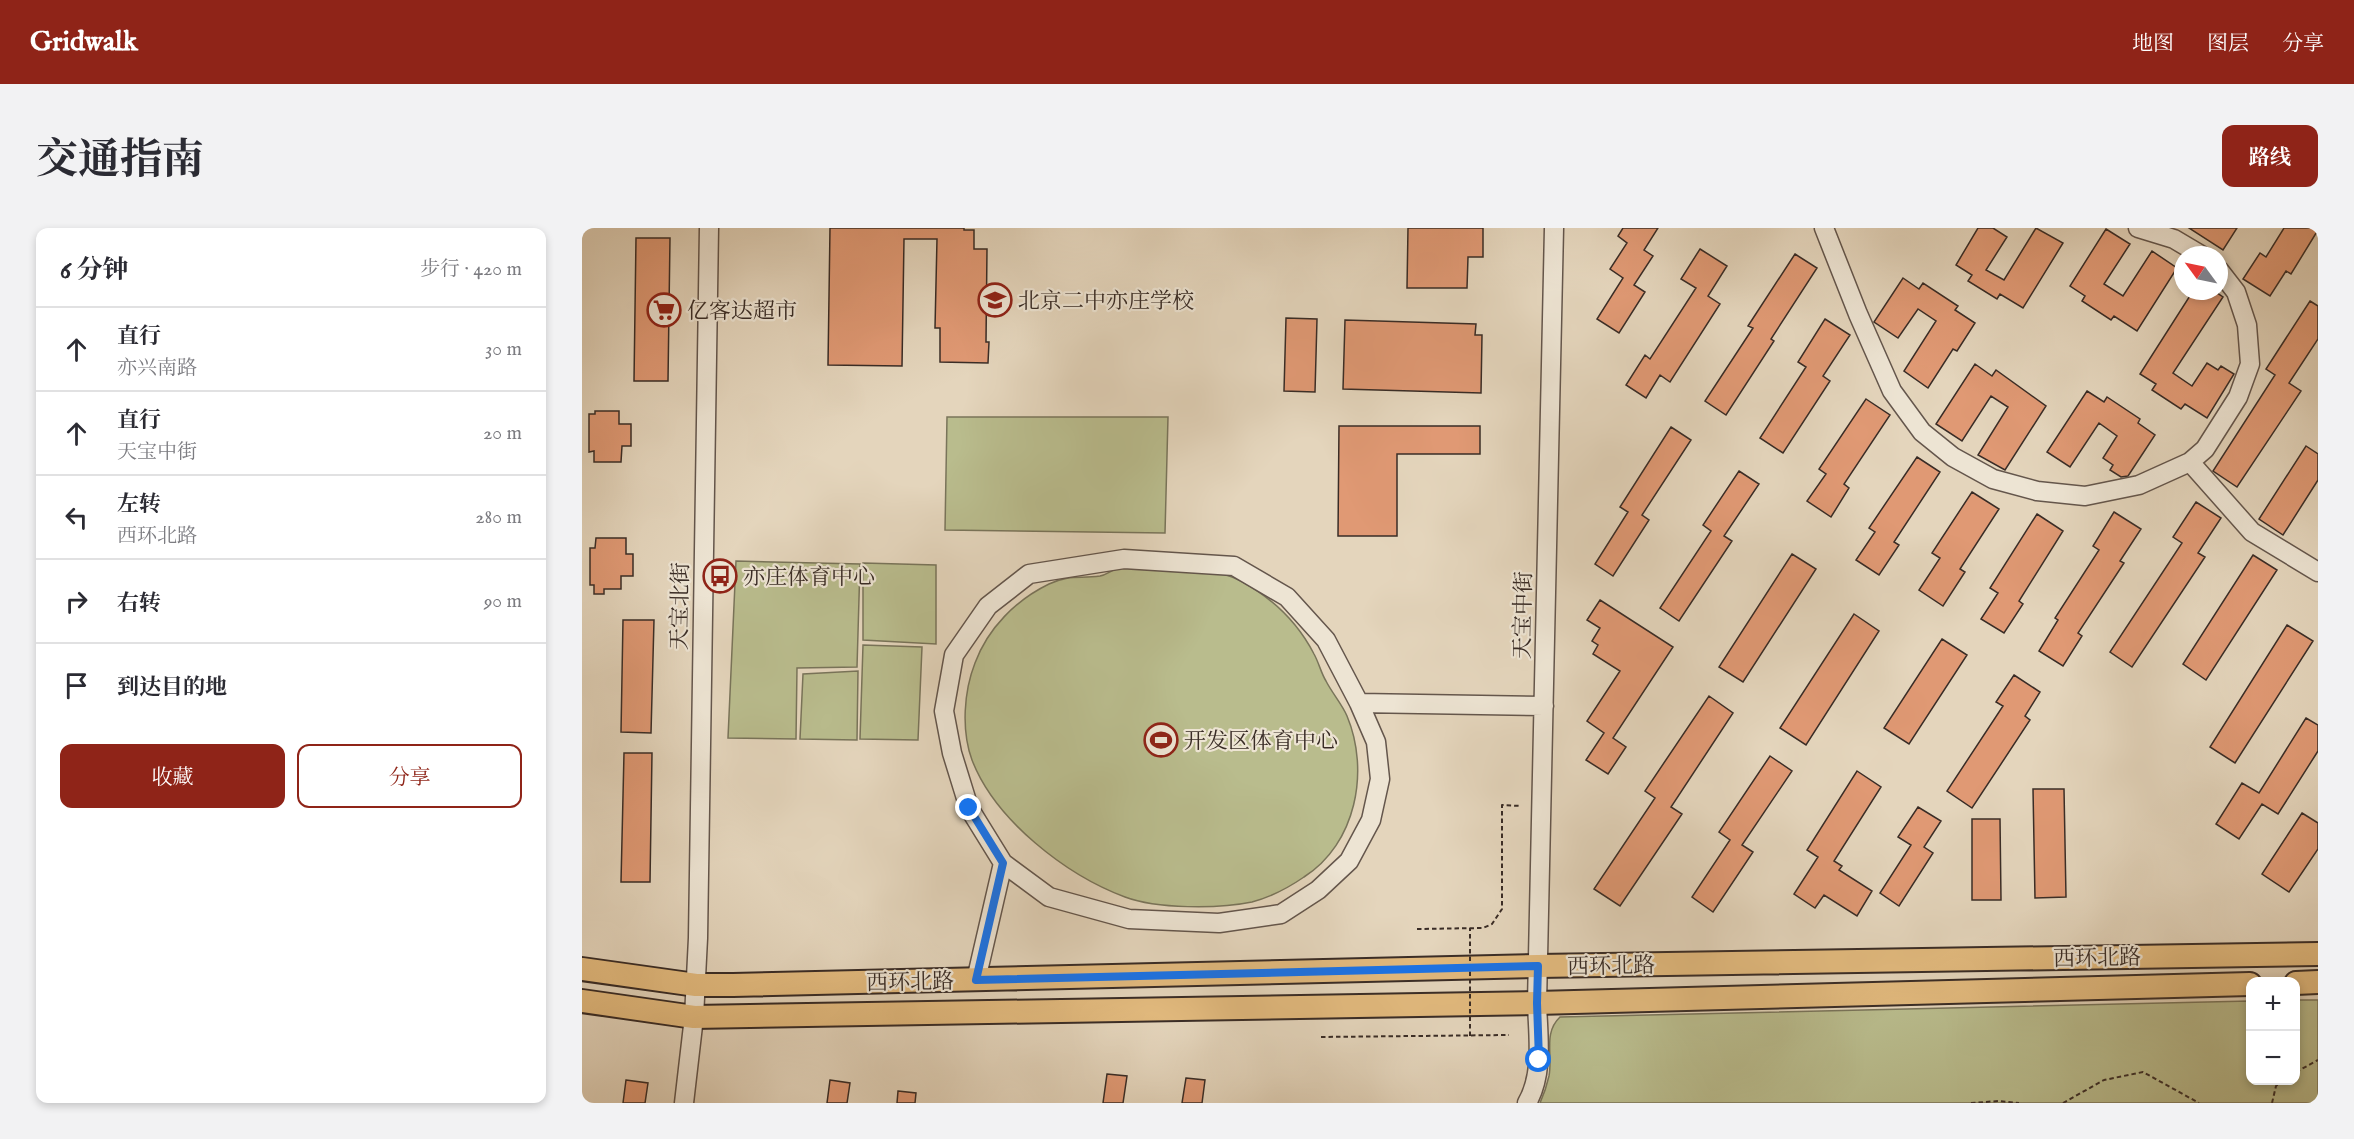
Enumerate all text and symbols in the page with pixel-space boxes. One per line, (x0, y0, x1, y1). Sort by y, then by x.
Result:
text: Gridwalk (30, 25, 138, 60)
text: 地图 (2132, 31, 2174, 58)
text: 图层 (2207, 31, 2249, 58)
text: 分享 (2282, 31, 2324, 58)
button: 路线 (2222, 125, 2318, 187)
text: 交通指南 (36, 135, 204, 188)
north arrow (2174, 246, 2228, 300)
text: 6 分钟 (60, 254, 129, 287)
text: 步行 · 420 m (420, 257, 522, 282)
school or university icon: 北京二中亦庄学校 (977, 282, 1013, 318)
place label: 北京二中亦庄学校 (1018, 288, 1194, 316)
supermarket icon: 亿客达超市 (646, 292, 682, 328)
place label: 亿客达超市 (687, 298, 797, 326)
text: 直行 (117, 323, 161, 351)
icon: ahead (60, 333, 93, 366)
text: 30 m (485, 337, 522, 362)
text: 亦兴南路 (117, 356, 197, 381)
text: 直行 (117, 407, 161, 435)
icon: ahead (60, 417, 93, 450)
text: 20 m (483, 421, 522, 446)
text: 天宝中街 (117, 440, 197, 465)
text: 左转 (117, 491, 161, 519)
icon: left (60, 501, 93, 534)
text: 280 m (475, 505, 522, 530)
text: 西环北路 (117, 524, 197, 549)
bus stop icon: 亦庄体育中心 (702, 558, 738, 594)
street label: 天宝北街 (666, 562, 696, 650)
place label: 亦庄体育中心 (743, 564, 875, 592)
street label: 天宝中街 (1509, 571, 1539, 659)
icon: right (60, 585, 93, 618)
text: 90 m (484, 589, 522, 614)
text: 右转 (117, 590, 161, 618)
icon: arrive (60, 669, 93, 702)
text: 到达目的地 (117, 674, 227, 702)
sports icon: 开发区体育中心 (1143, 722, 1179, 758)
place label: 开发区体育中心 (1184, 728, 1338, 756)
button: 收藏 (60, 744, 285, 808)
button: 分享 (297, 744, 522, 808)
route end (955, 794, 981, 820)
street label: 西环北路 (2053, 944, 2141, 974)
street label: 西环北路 (1567, 952, 1655, 982)
street label: 西环北路 (866, 968, 954, 998)
map controls (2246, 977, 2300, 1085)
button: + (2246, 977, 2300, 1031)
button: − (2246, 1031, 2300, 1085)
route start (1525, 1046, 1551, 1072)

